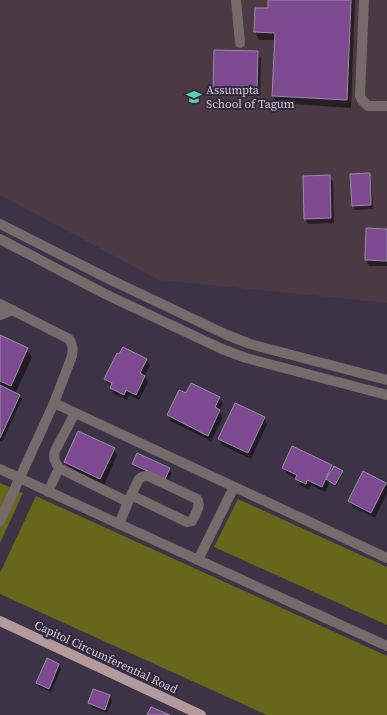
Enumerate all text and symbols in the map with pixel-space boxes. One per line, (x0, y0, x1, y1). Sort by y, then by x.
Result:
place label: Assumpta School of Tagum (206, 82, 295, 112)
school or university icon: Assumpta School of Tagum (185, 88, 203, 106)
street label: Capitol Circumferential Road (32, 617, 180, 697)

